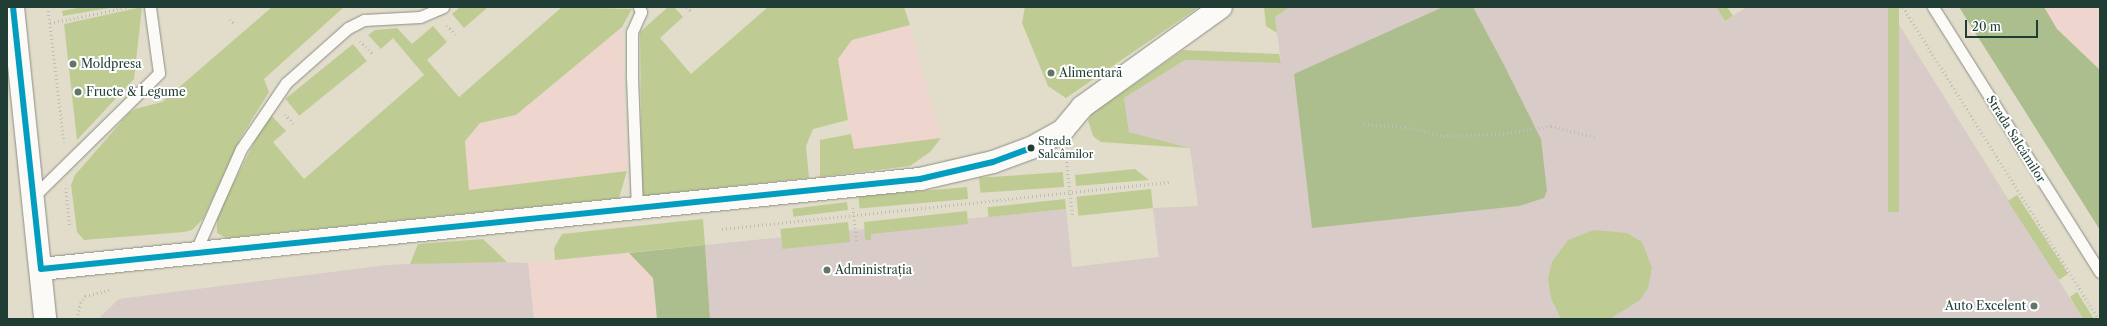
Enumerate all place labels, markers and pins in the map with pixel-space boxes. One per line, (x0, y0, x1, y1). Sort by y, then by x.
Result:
place label: Moldpresa (81, 57, 142, 71)
marker: Moldpresa (68, 59, 78, 69)
place label: Alimentară (1059, 66, 1122, 80)
marker: Alimentară (1046, 68, 1056, 78)
place label: Fructe & Legume (86, 85, 186, 99)
marker: Fructe & Legume (73, 87, 83, 97)
place label: Strada Salcâmilor (1038, 135, 1093, 161)
marker: Strada Salcâmilor (1026, 143, 1036, 153)
place label: Administrația (835, 263, 912, 277)
marker: Administrația (822, 265, 832, 275)
place label: Auto Excelent (1945, 299, 2026, 313)
marker: Auto Excelent (2029, 301, 2039, 311)

